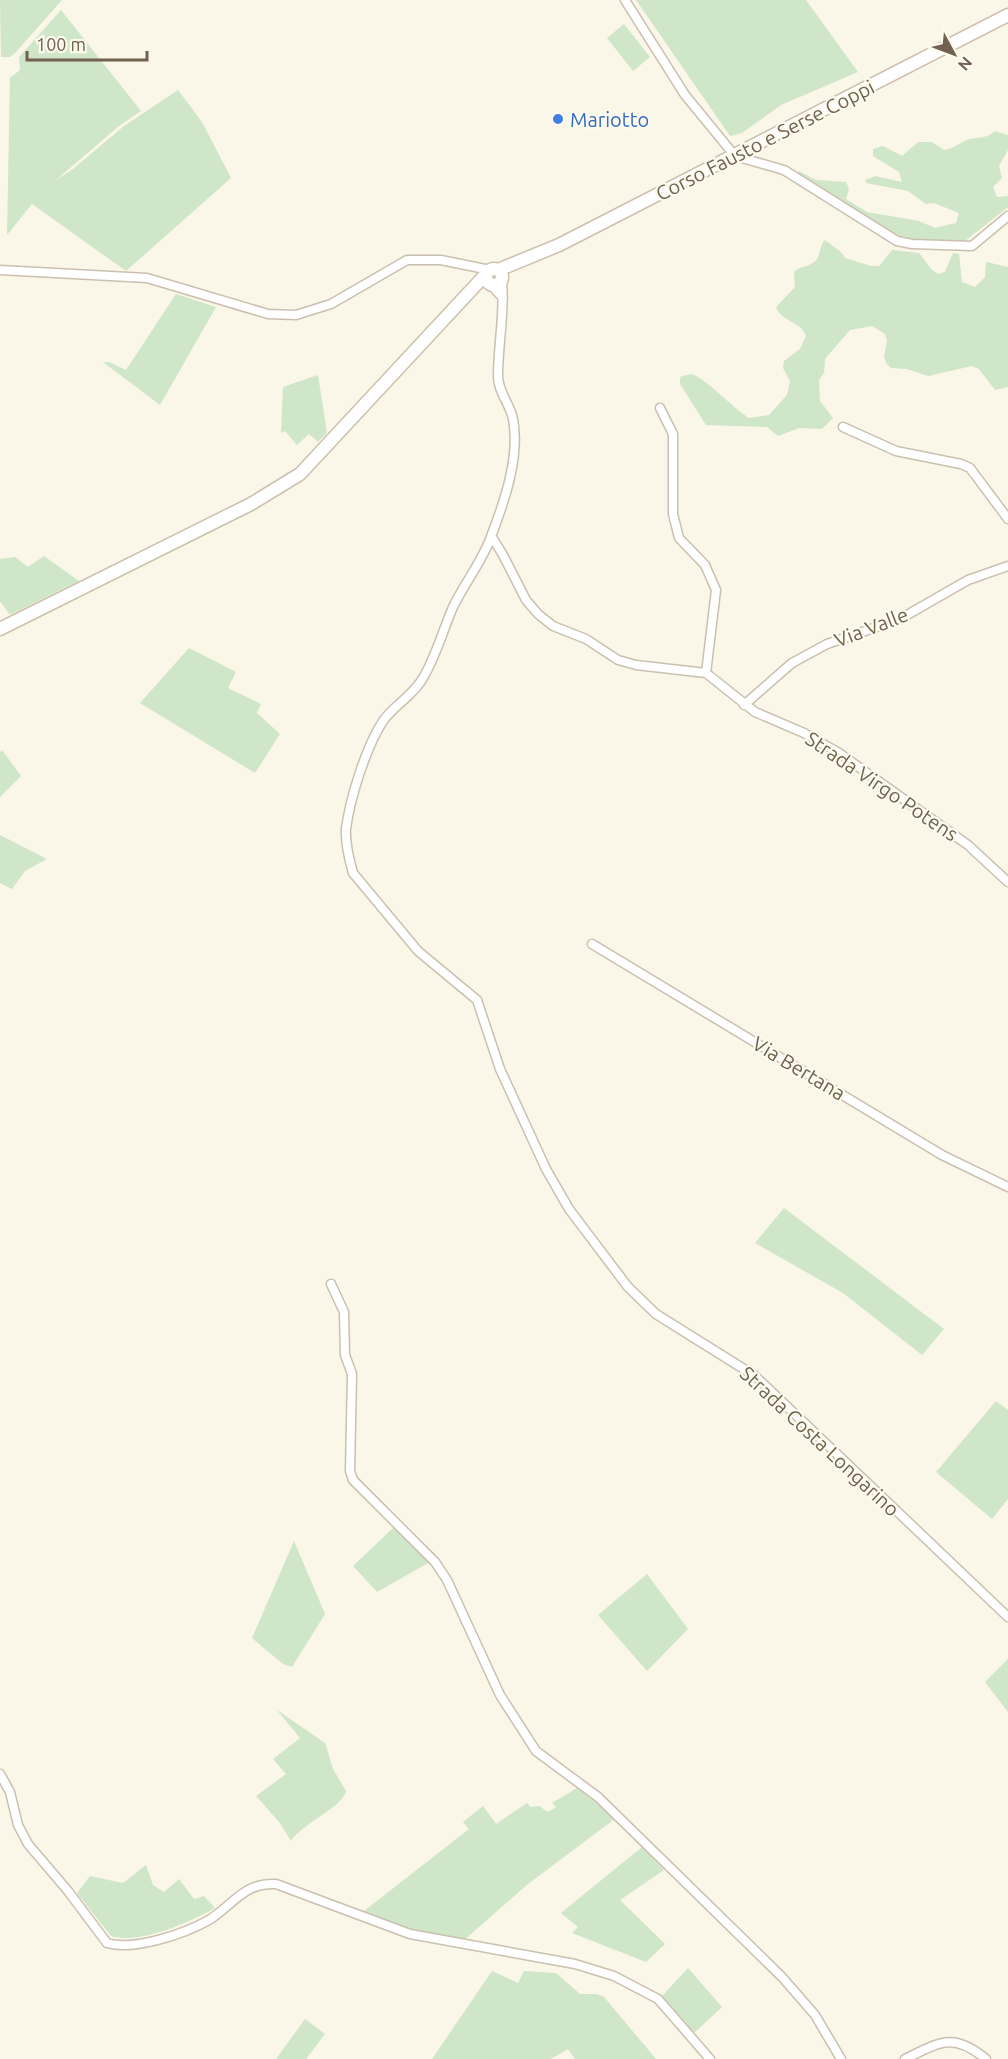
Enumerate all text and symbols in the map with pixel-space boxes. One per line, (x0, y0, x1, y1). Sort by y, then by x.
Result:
scale bar (27, 24, 147, 62)
north arrow (924, 24, 984, 84)
text: 100 m (36, 34, 86, 54)
text: N (955, 53, 976, 74)
street label: Corso Fausto e Serse Coppi (652, 75, 878, 205)
place label: Mariotto (570, 108, 649, 131)
marker: Mariotto (551, 112, 565, 126)
street label: Via Valle (831, 602, 911, 652)
street label: Strada Virgo Potens (801, 727, 963, 845)
street label: Via Bertana (748, 1031, 850, 1105)
street label: Strada Costa Longarino (736, 1361, 904, 1521)

